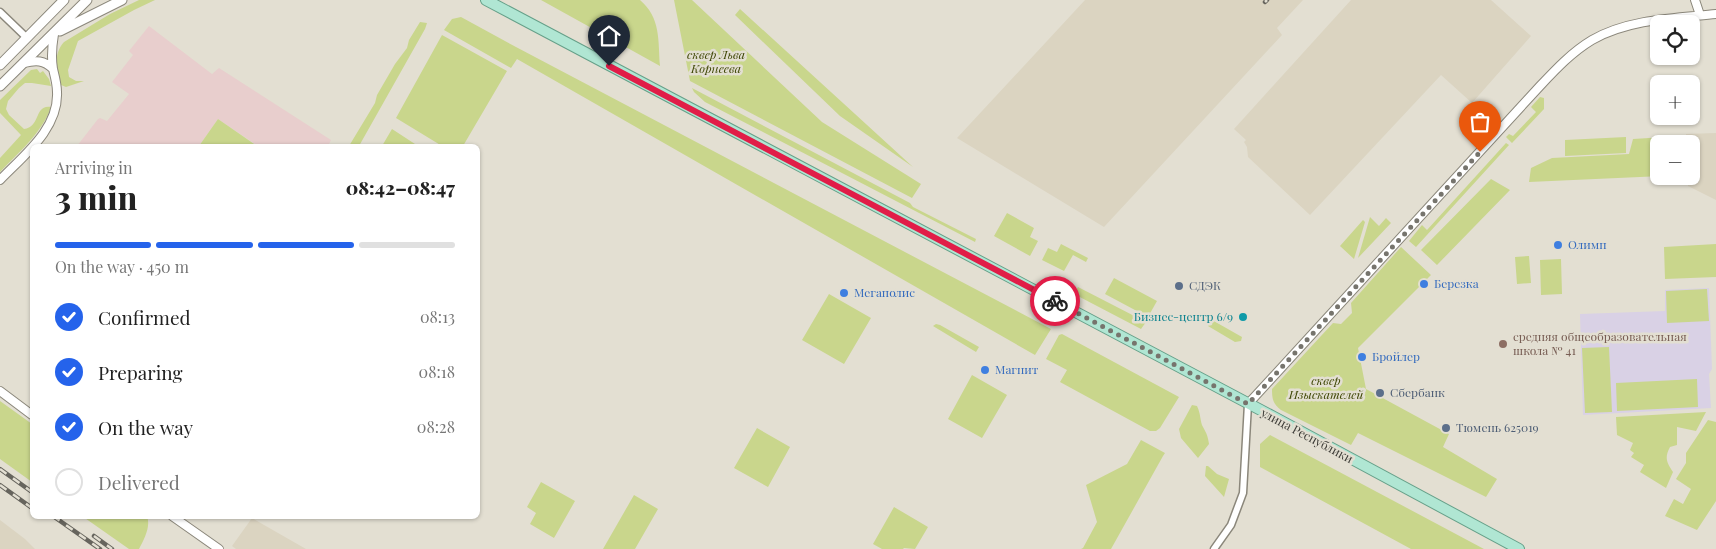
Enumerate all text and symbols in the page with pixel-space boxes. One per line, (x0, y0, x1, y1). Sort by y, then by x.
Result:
pin (588, 15, 630, 66)
map controls (1650, 15, 1700, 185)
button: locate (1650, 15, 1700, 65)
icon: home (595, 22, 623, 50)
park label: сквер Льва Корнеева (687, 46, 745, 76)
button: + (1650, 75, 1700, 125)
pin (1459, 101, 1501, 152)
icon: bag (1466, 108, 1494, 136)
button: − (1650, 135, 1700, 185)
text: Arriving in (55, 157, 133, 178)
text: 08:42–08:47 (346, 174, 455, 200)
text: 3 min (55, 175, 137, 218)
place label: Олимп (1568, 236, 1607, 252)
marker: Олимп (1552, 239, 1564, 251)
text: On the way · 450 m (55, 256, 189, 277)
place label: Березка (1434, 275, 1479, 291)
courier (1030, 276, 1080, 326)
place label: СДЭК (1189, 277, 1221, 293)
marker: Березка (1418, 278, 1430, 290)
marker: СДЭК (1173, 280, 1185, 292)
place label: Мегаполис (854, 284, 915, 300)
marker: Мегаполис (838, 287, 850, 299)
icon: bike (1041, 287, 1069, 315)
icon: check (55, 303, 83, 331)
text: Confirmed (98, 304, 191, 330)
text: 08:13 (420, 306, 455, 327)
place label: Бизнес-центр 6/9 (1134, 308, 1233, 324)
marker: Бизнес-центр 6/9 (1237, 311, 1249, 323)
place label: средняя общеобразовательная школа № 41 (1513, 328, 1687, 358)
marker: средняя общеобразовательная школа № 41 (1497, 338, 1509, 350)
place label: Бройлер (1372, 348, 1420, 364)
marker: Бройлер (1356, 351, 1368, 363)
icon: check (55, 358, 83, 386)
text: Preparing (98, 359, 183, 385)
text: 08:18 (419, 361, 455, 382)
place label: Магнит (995, 361, 1039, 377)
marker: Магнит (979, 364, 991, 376)
park label: сквер Изыскателей (1288, 372, 1364, 402)
place label: Сбербанк (1390, 384, 1445, 400)
marker: Сбербанк (1374, 387, 1386, 399)
street label: улица Республики (1258, 404, 1357, 466)
icon: check (55, 413, 83, 441)
text: On the way (98, 414, 193, 440)
text: 08:28 (417, 416, 455, 437)
place label: Тюмень 625019 (1456, 419, 1539, 435)
marker: Тюмень 625019 (1440, 422, 1452, 434)
text: Delivered (98, 469, 180, 495)

